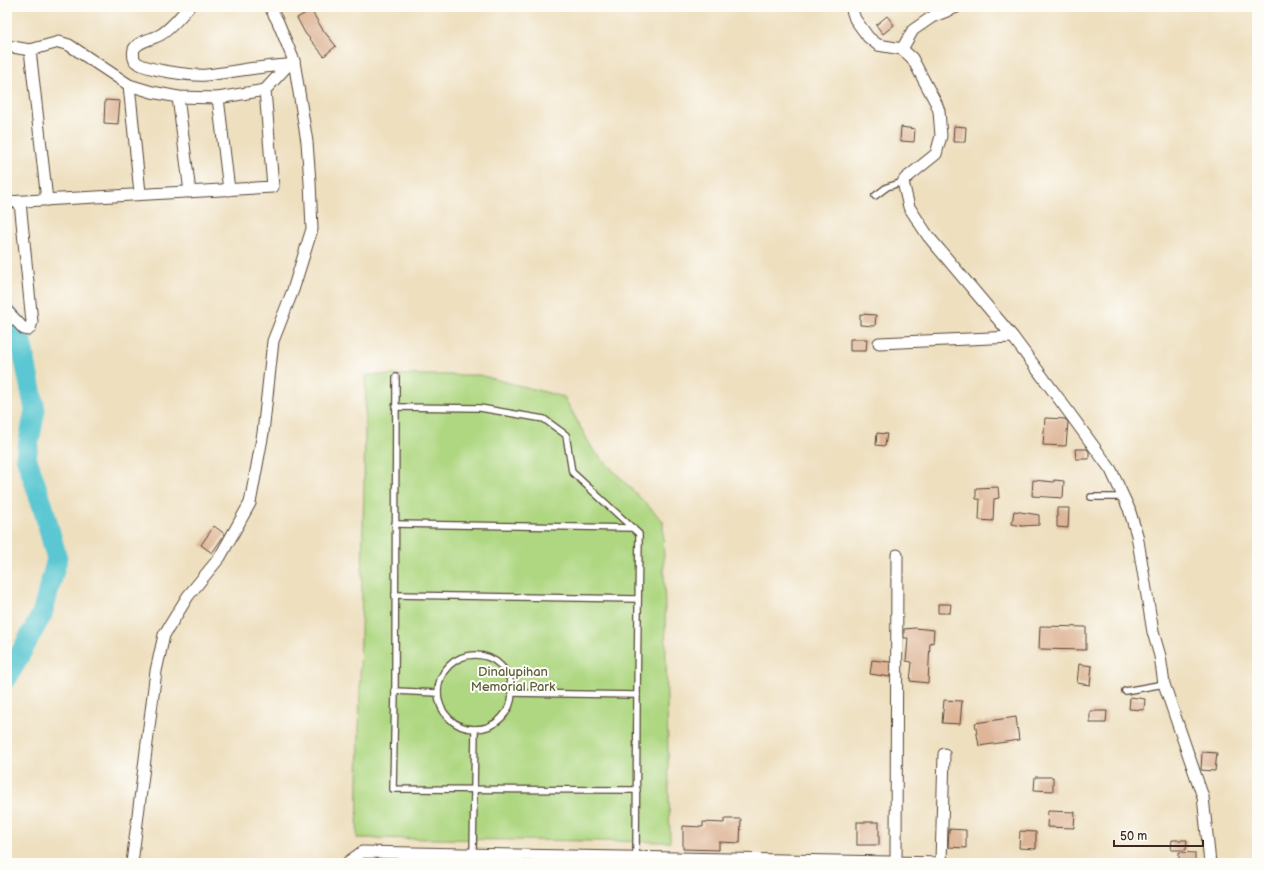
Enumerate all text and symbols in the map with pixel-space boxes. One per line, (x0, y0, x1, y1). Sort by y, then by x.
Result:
park label: Dinalupihan Memorial Park (471, 664, 556, 695)
scale bar (1114, 822, 1203, 848)
text: 50 m (1120, 829, 1147, 844)

